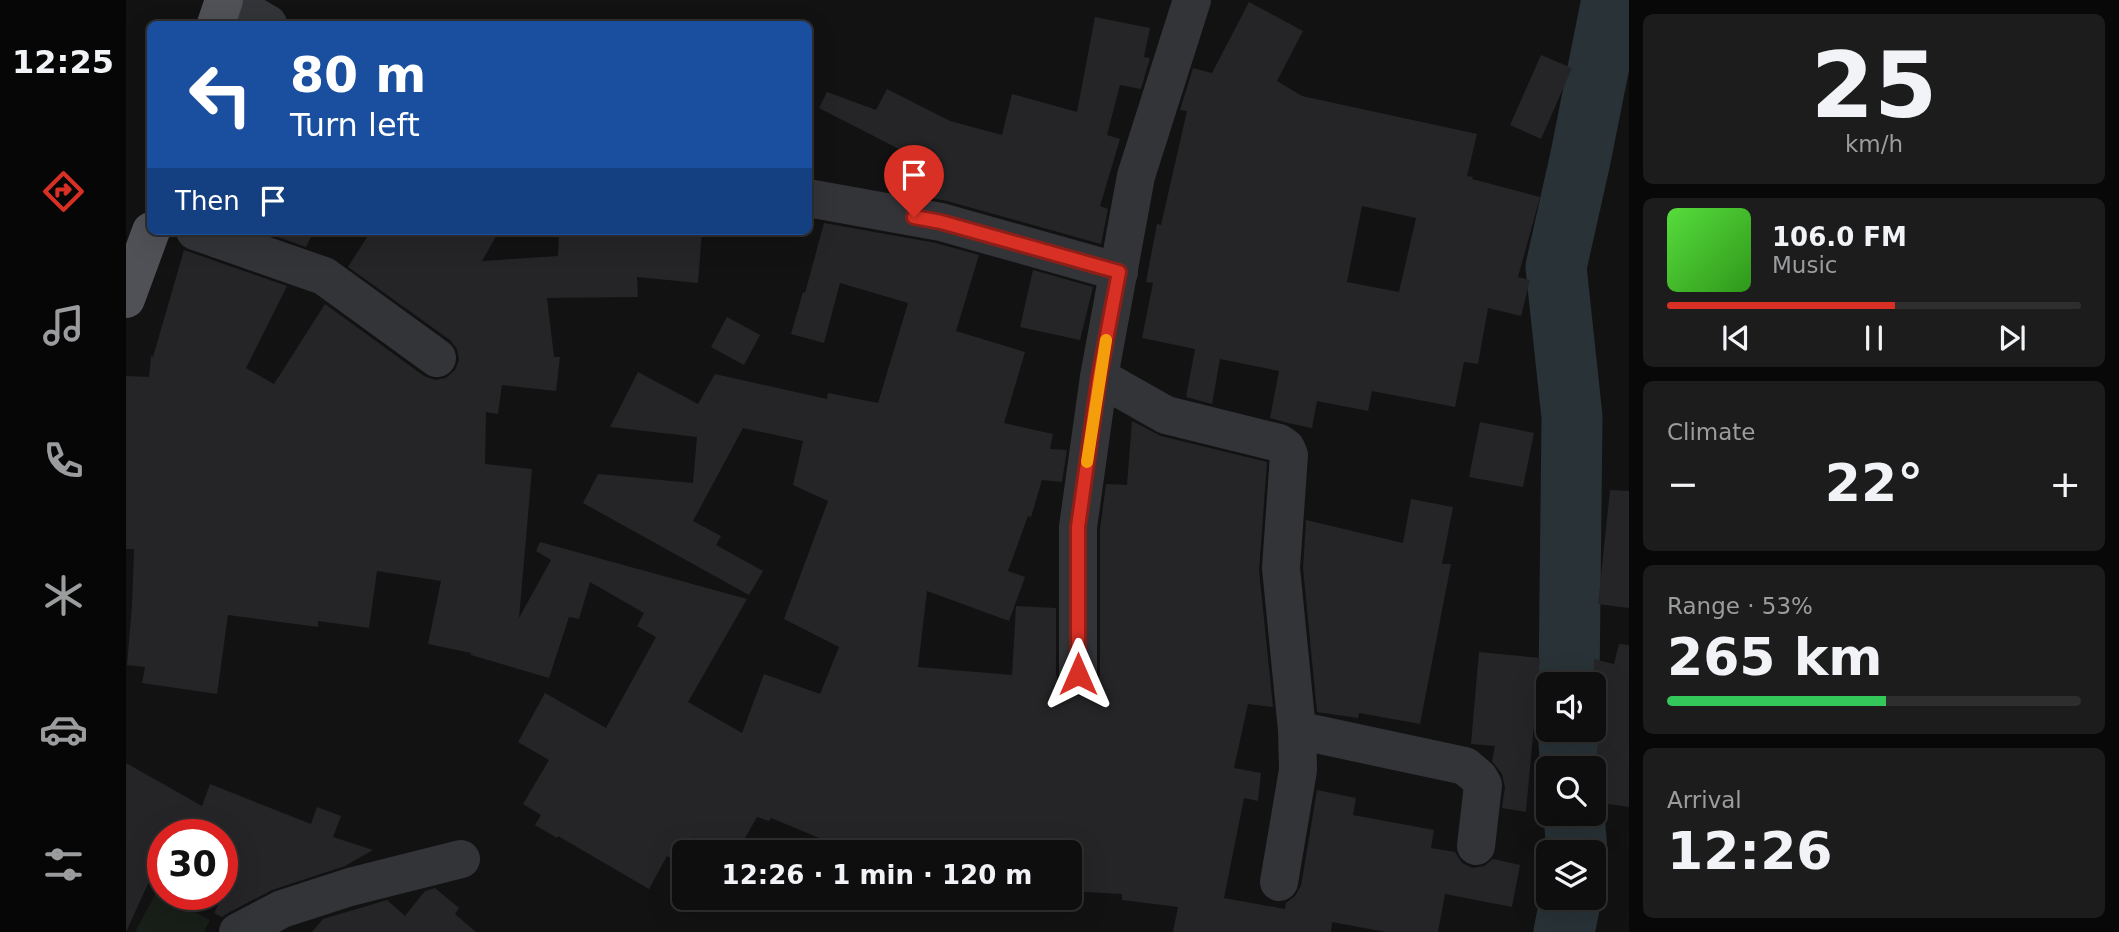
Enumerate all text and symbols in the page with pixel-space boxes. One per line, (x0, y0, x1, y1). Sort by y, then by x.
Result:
text: 25 (1811, 33, 1937, 138)
text: 12:25 (12, 43, 114, 81)
text: 80 m (290, 47, 426, 104)
icon: left (175, 49, 266, 140)
text: Turn left (290, 106, 420, 144)
text: km/h (1845, 131, 1903, 157)
pin (884, 145, 944, 217)
icon: arrive (895, 156, 933, 194)
icon: directions (39, 167, 88, 216)
icon: arrive (254, 182, 292, 220)
text: Then (175, 186, 240, 216)
text: 106.0 FM (1772, 222, 1907, 252)
text: Music (1772, 252, 1837, 278)
icon: music (39, 301, 88, 350)
icon: previous (1717, 319, 1755, 357)
icon: pause (1855, 319, 1893, 357)
icon: next (1993, 319, 2031, 357)
text: Climate (1667, 419, 1756, 445)
icon: phone (39, 436, 88, 485)
text: 22° (1825, 453, 1923, 513)
text: − (1667, 462, 1699, 506)
text: + (2049, 462, 2081, 506)
icon: climate (39, 571, 88, 620)
text: Range · 53% (1667, 593, 1813, 619)
text: 265 km (1667, 627, 1882, 687)
position arrow (1041, 637, 1115, 711)
map controls (1536, 672, 1606, 910)
button: sound (1536, 672, 1606, 742)
icon: car (39, 705, 88, 754)
button: search (1536, 756, 1606, 826)
text: Arrival (1667, 787, 1742, 813)
speed limit sign: 30 (147, 819, 238, 910)
text: 12:26 (1667, 821, 1833, 881)
icon: filters (39, 840, 88, 889)
button: layers (1536, 840, 1606, 910)
text: 12:26 · 1 min · 120 m (722, 860, 1032, 890)

